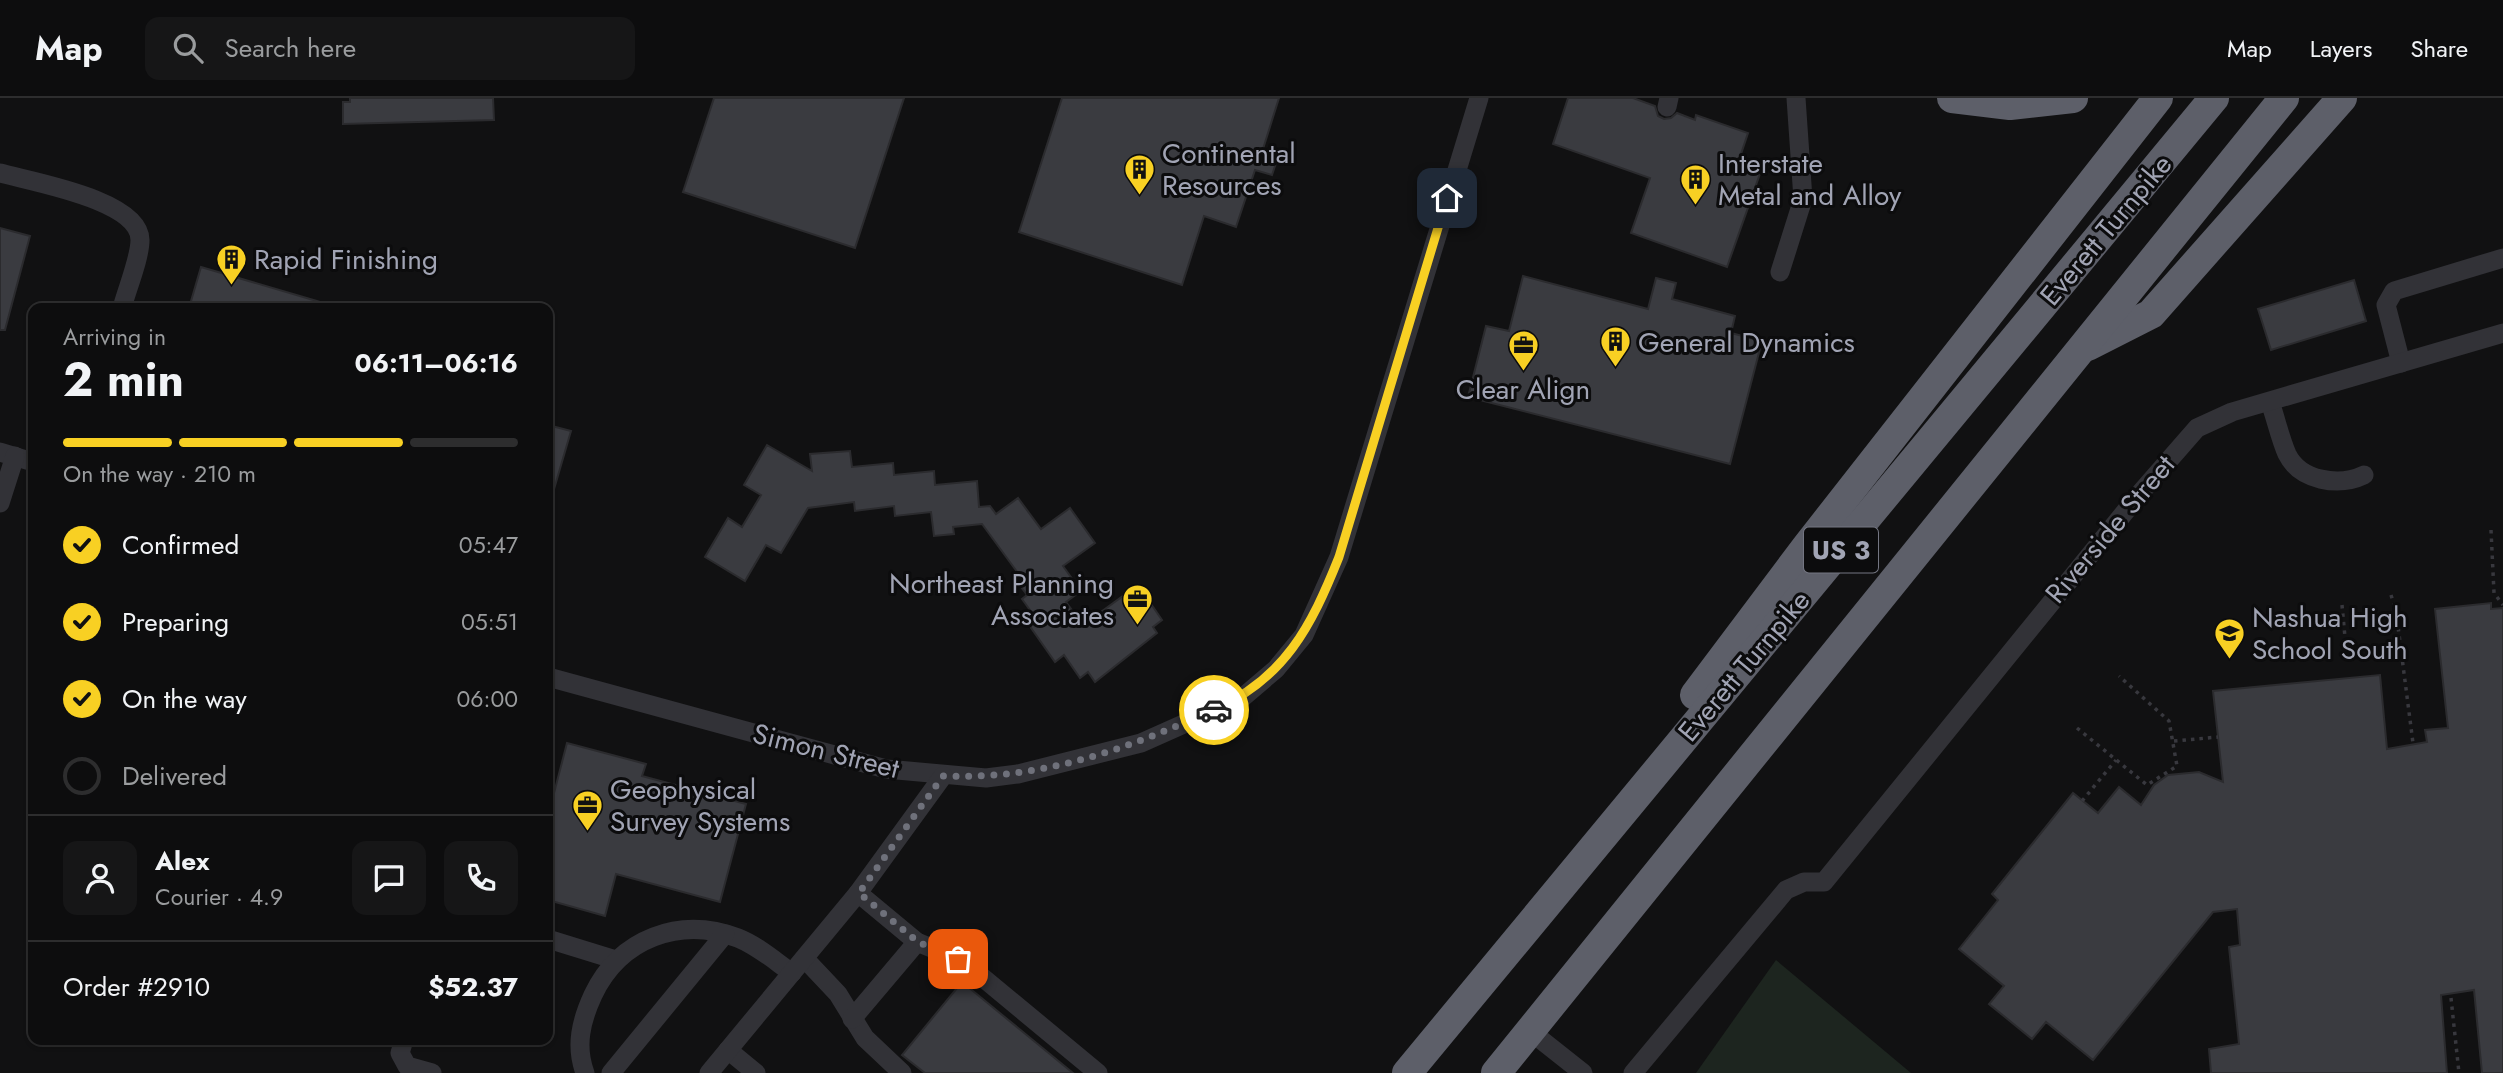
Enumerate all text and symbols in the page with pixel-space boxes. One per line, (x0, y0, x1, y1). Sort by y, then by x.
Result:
search box (145, 17, 635, 80)
text: Map (35, 25, 103, 72)
icon: search (169, 29, 207, 67)
text: Search here (225, 29, 356, 67)
text: Map (2227, 31, 2272, 66)
text: Layers (2310, 31, 2372, 66)
text: Share (2410, 31, 2468, 66)
place label: Continental Resources (1162, 133, 1296, 206)
place label: Interstate Metal and Alloy (1718, 143, 1902, 216)
street label: Everett Turnpike (2030, 145, 2182, 315)
building icon: Continental Resources (1122, 152, 1156, 196)
building icon: Interstate Metal and Alloy (1678, 162, 1712, 206)
pin (1417, 168, 1477, 228)
icon: home (1428, 179, 1466, 217)
place label: Rapid Finishing (254, 239, 438, 280)
building icon: Rapid Finishing (214, 242, 248, 286)
text: Arriving in (63, 320, 166, 354)
place label: General Dynamics (1638, 322, 1855, 363)
building icon: General Dynamics (1598, 325, 1632, 369)
office icon: Clear Align (1506, 328, 1540, 372)
text: 06:11–06:16 (355, 344, 518, 382)
text: 2 min (63, 347, 184, 413)
place label: Clear Align (1456, 369, 1590, 410)
street label: Riverside Street (2035, 446, 2185, 612)
text: On the way · 210 m (63, 457, 256, 491)
icon: check (63, 526, 101, 564)
text: Confirmed (122, 526, 239, 564)
text: 05:47 (459, 528, 518, 562)
road number: US 3 (1804, 528, 1878, 572)
place label: Northeast Planning Associates (889, 563, 1114, 636)
street label: Everett Turnpike (1668, 581, 1820, 751)
office icon: Northeast Planning Associates (1120, 582, 1154, 626)
place label: Nashua High School South (2252, 597, 2408, 670)
icon: check (63, 603, 101, 641)
text: Preparing (122, 603, 229, 641)
text: 05:51 (461, 605, 518, 639)
school or university icon: Nashua High School South (2212, 616, 2246, 660)
courier (1179, 675, 1249, 745)
icon: check (63, 680, 101, 718)
text: On the way (122, 680, 247, 718)
text: 06:00 (456, 682, 518, 716)
icon: car (1195, 691, 1233, 729)
street label: Simon Street (748, 713, 904, 789)
text: Delivered (122, 757, 227, 795)
place label: Geophysical Survey Systems (610, 769, 790, 842)
office icon: Geophysical Survey Systems (570, 788, 604, 832)
button: person (63, 841, 137, 915)
button: chat (352, 841, 426, 915)
button: phone (444, 841, 518, 915)
text: Alex (155, 842, 209, 880)
text: Courier · 4.9 (155, 880, 283, 914)
pin (928, 929, 988, 989)
icon: bag (939, 940, 977, 978)
text: Order #2910 (63, 968, 210, 1006)
text: $52.37 (428, 968, 518, 1006)

